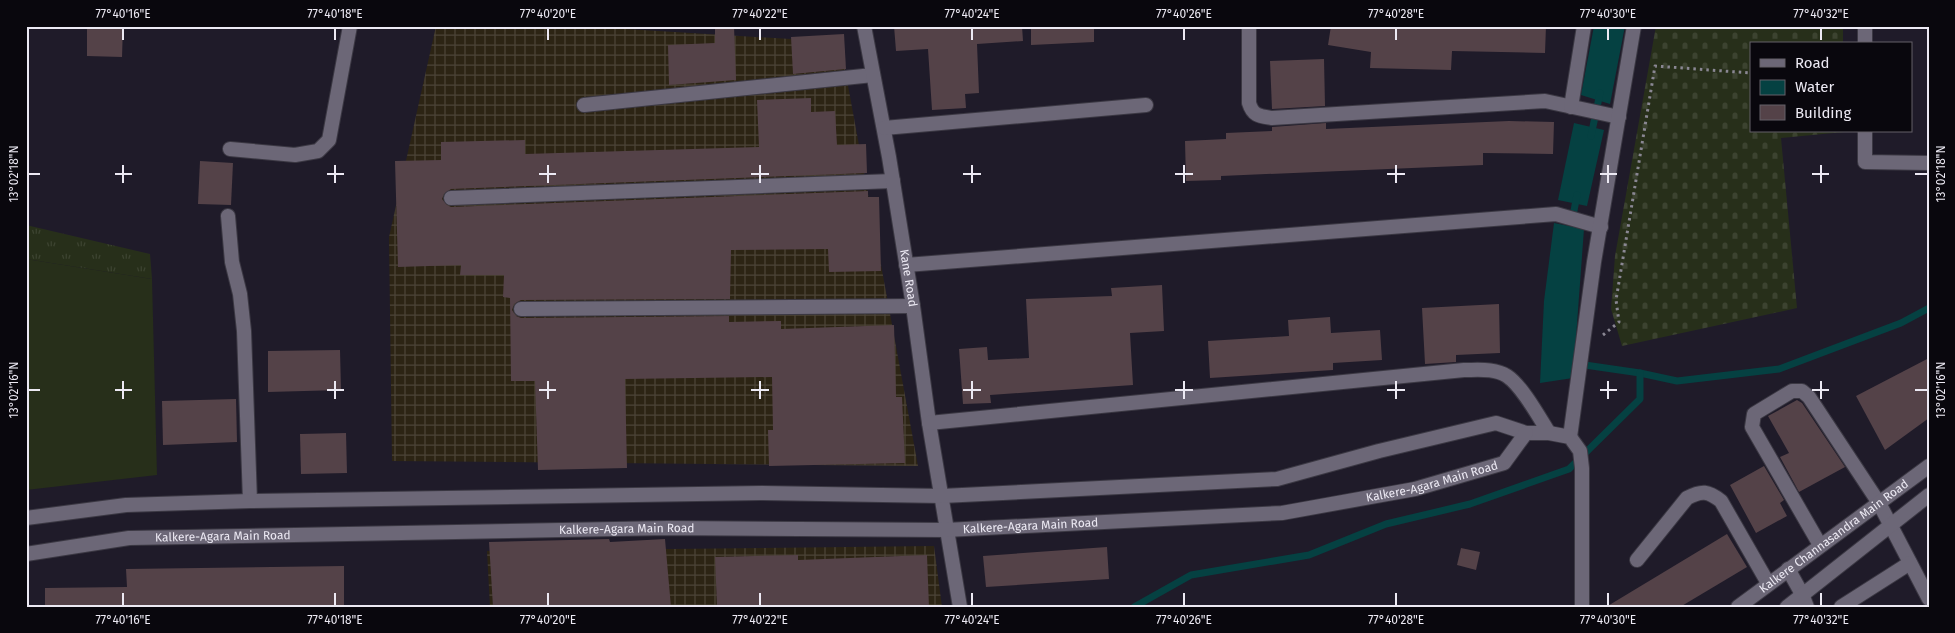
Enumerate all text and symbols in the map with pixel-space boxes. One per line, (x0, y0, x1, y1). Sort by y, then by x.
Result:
text: 77°40'16"E (95, 7, 151, 21)
text: 77°40'18"E (307, 7, 363, 21)
text: 77°40'20"E (520, 7, 576, 21)
text: 77°40'22"E (732, 7, 788, 21)
text: 77°40'24"E (944, 7, 1000, 21)
text: 77°40'26"E (1156, 7, 1212, 21)
text: 77°40'28"E (1368, 7, 1424, 21)
text: 77°40'30"E (1580, 7, 1636, 21)
text: 77°40'32"E (1793, 7, 1849, 21)
legend (1750, 42, 1912, 132)
text: Road (1795, 54, 1830, 72)
text: Water (1795, 78, 1834, 96)
text: Building (1795, 104, 1851, 122)
text: 13°02'18"N (7, 145, 21, 203)
text: 13°02'18"N (1934, 145, 1948, 203)
street label: Kane Road (897, 248, 920, 308)
text: 13°02'16"N (7, 362, 21, 418)
text: 13°02'16"N (1934, 362, 1948, 418)
street label: Kalkere-Agara Main Road (1365, 458, 1499, 505)
street label: Kalkere Channasandra Main Road (1757, 477, 1911, 596)
street label: Kalkere-Agara Main Road (962, 515, 1099, 536)
street label: Kalkere-Agara Main Road (559, 521, 695, 537)
street label: Kalkere-Agara Main Road (155, 528, 291, 545)
text: 77°40'16"E (95, 613, 151, 627)
text: 77°40'18"E (307, 613, 363, 627)
text: 77°40'20"E (520, 613, 576, 627)
text: 77°40'22"E (732, 613, 788, 627)
text: 77°40'24"E (944, 613, 1000, 627)
text: 77°40'26"E (1156, 613, 1212, 627)
text: 77°40'28"E (1368, 613, 1424, 627)
text: 77°40'30"E (1580, 613, 1636, 627)
text: 77°40'32"E (1793, 613, 1849, 627)

